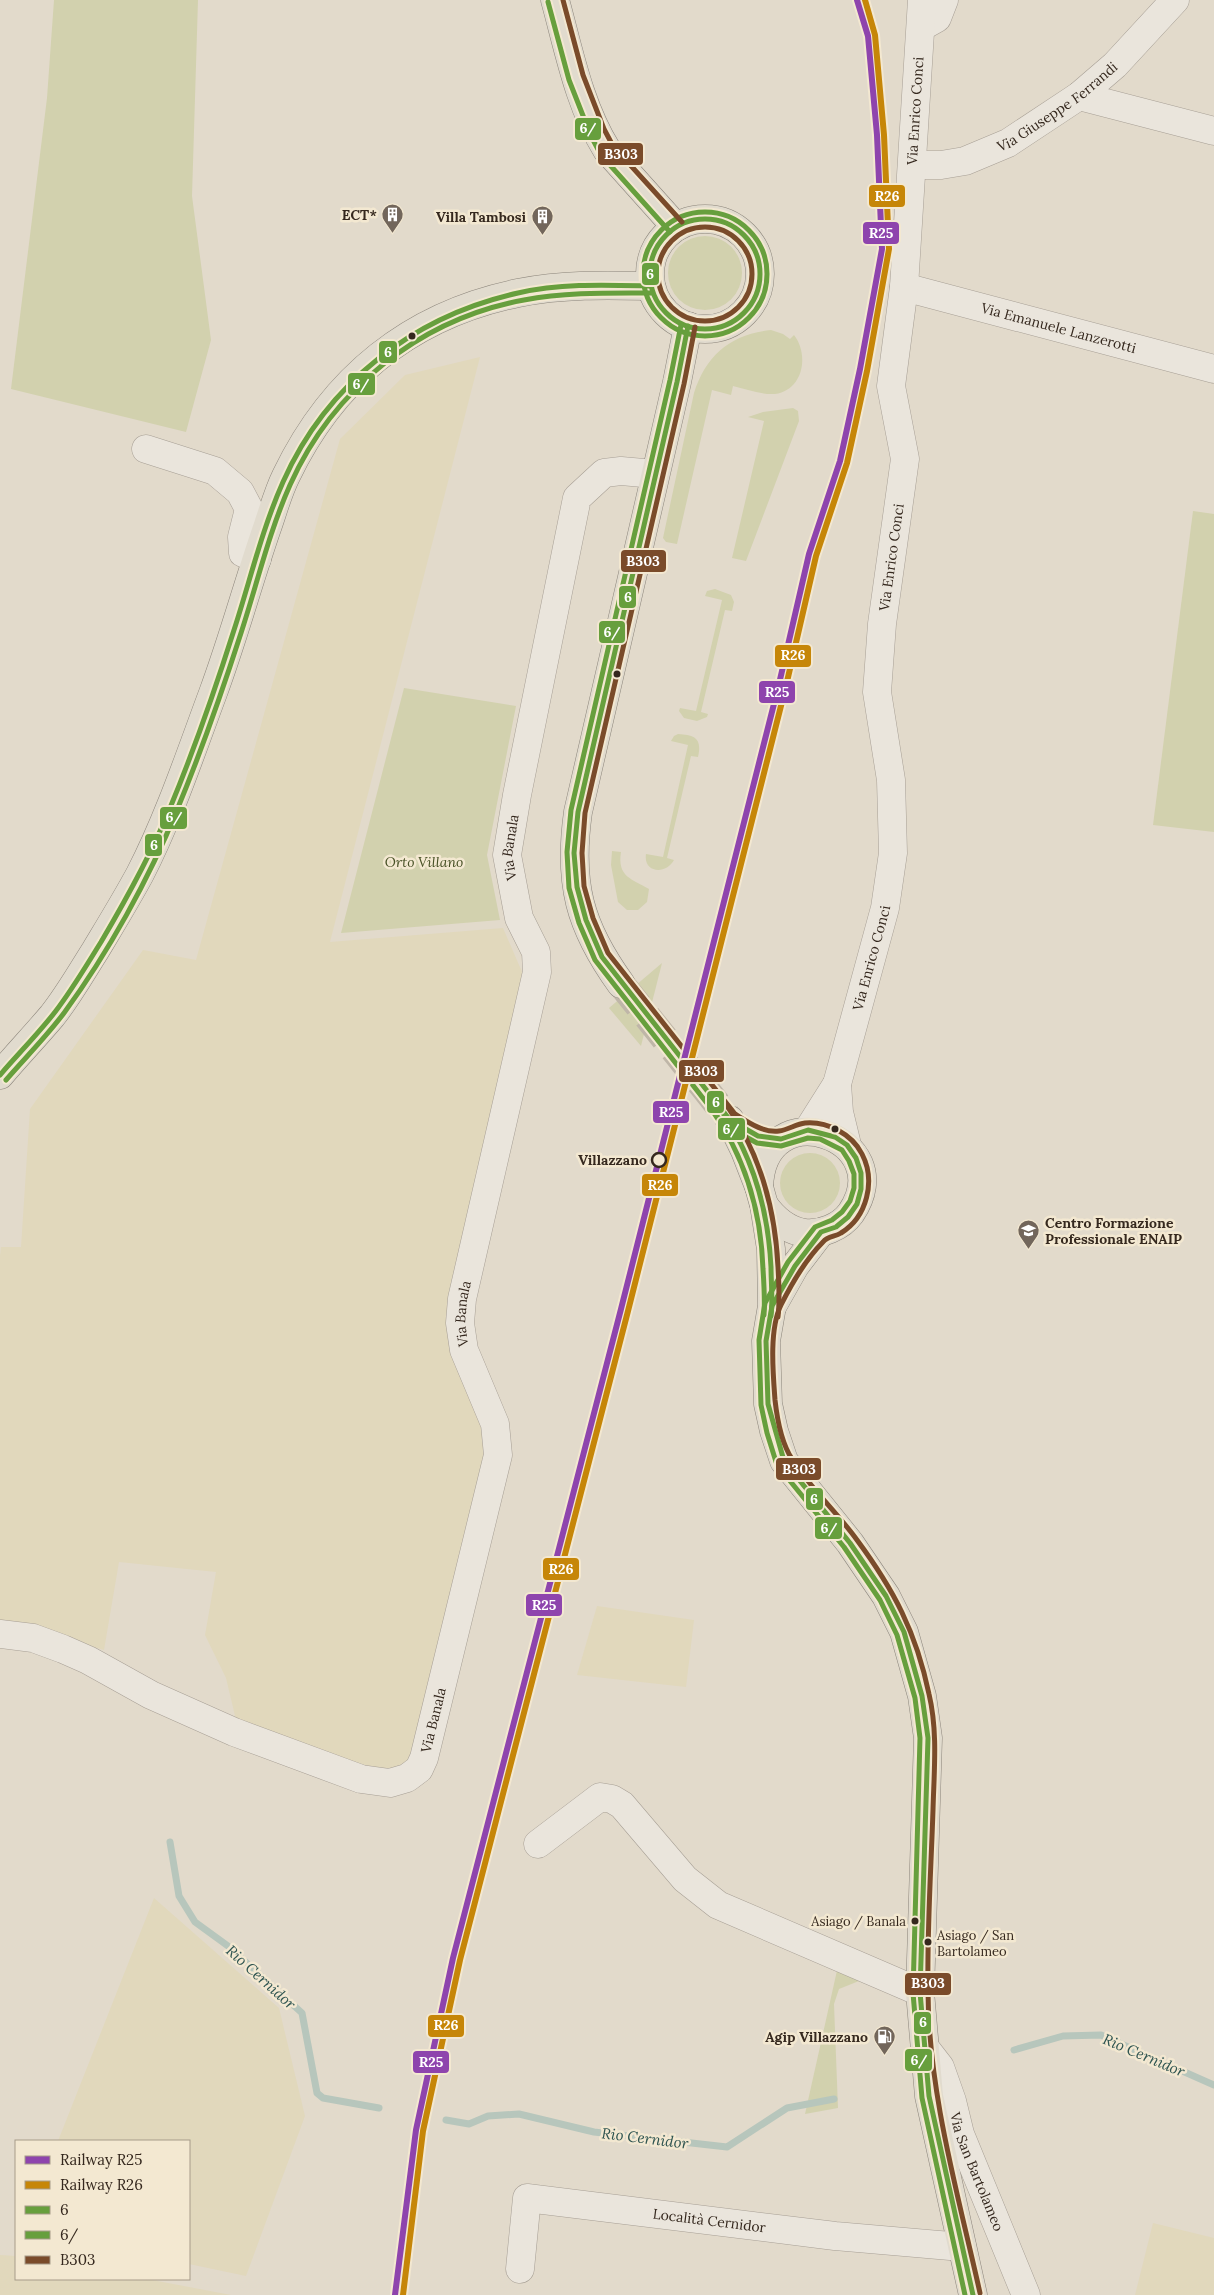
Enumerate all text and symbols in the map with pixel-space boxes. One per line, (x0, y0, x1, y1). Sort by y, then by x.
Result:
street label: Via Enrico Conci (903, 56, 927, 166)
street label: Via Giuseppe Ferrandi (994, 58, 1121, 156)
line badge: 6/ (574, 117, 602, 141)
text: 6/ (579, 119, 597, 137)
line badge: B303 (597, 142, 644, 166)
text: B303 (604, 145, 638, 163)
line badge: R26 (868, 184, 906, 208)
text: R26 (874, 187, 900, 205)
building icon: ECT* (381, 203, 405, 234)
building icon: Villa Tambosi (530, 205, 554, 236)
place label: ECT* (342, 206, 377, 224)
place label: Villa Tambosi (436, 208, 526, 226)
line badge: R25 (862, 221, 900, 245)
text: R25 (869, 224, 894, 242)
line badge: 6 (641, 262, 660, 286)
text: 6 (646, 265, 654, 283)
street label: Via Emanuele Lanzerotti (978, 299, 1138, 357)
unlabelled marker (407, 331, 417, 341)
line badge: 6 (378, 340, 398, 364)
text: 6 (384, 343, 392, 361)
line badge: 6/ (347, 372, 376, 396)
text: 6/ (352, 375, 370, 393)
street label: Via Enrico Conci (875, 502, 908, 613)
line badge: B303 (620, 549, 667, 573)
text: B303 (626, 552, 660, 570)
line badge: 6 (618, 585, 637, 609)
text: 6 (624, 588, 632, 606)
line badge: 6/ (598, 620, 626, 644)
text: 6/ (603, 623, 621, 641)
line badge: R26 (774, 644, 812, 668)
text: R26 (780, 646, 806, 664)
unlabelled marker (612, 669, 622, 679)
line badge: R25 (758, 680, 796, 704)
text: R25 (765, 683, 790, 701)
line badge: 6/ (159, 806, 188, 830)
text: 6/ (165, 808, 183, 826)
street label: Via Banala (498, 813, 523, 883)
line badge: 6 (144, 833, 163, 857)
text: 6 (150, 836, 158, 854)
park label: Orto Villano (385, 853, 463, 871)
street label: Via Enrico Conci (848, 904, 894, 1014)
line badge: B303 (678, 1059, 725, 1083)
text: B303 (684, 1062, 718, 1080)
line badge: 6 (706, 1090, 725, 1114)
text: 6 (712, 1093, 720, 1111)
line badge: R25 (652, 1100, 690, 1124)
text: R25 (659, 1103, 684, 1121)
line badge: 6/ (717, 1117, 746, 1141)
text: 6/ (722, 1120, 740, 1138)
unlabelled marker (830, 1124, 840, 1134)
place label: Villazzano (578, 1151, 647, 1169)
marker: Villazzano (651, 1152, 667, 1168)
line badge: R26 (641, 1173, 679, 1197)
text: R26 (647, 1176, 673, 1194)
place label: Centro Formazione Professionale ENAIP (1045, 1214, 1182, 1248)
school or university icon: Centro Formazione Professionale ENAIP (1017, 1219, 1041, 1250)
street label: Via Banala (451, 1279, 475, 1349)
line badge: B303 (775, 1457, 822, 1481)
text: B303 (782, 1460, 816, 1478)
line badge: 6 (805, 1487, 824, 1511)
text: 6 (810, 1490, 818, 1508)
line badge: 6/ (814, 1516, 843, 1540)
text: 6/ (820, 1519, 838, 1537)
line badge: R26 (542, 1557, 580, 1581)
text: R26 (548, 1560, 574, 1578)
line badge: R25 (525, 1593, 563, 1617)
text: R25 (532, 1596, 557, 1614)
street label: Via Banala (416, 1686, 450, 1755)
place label: Asiago / Banala (810, 1913, 906, 1930)
marker: Asiago / Banala (910, 1916, 920, 1926)
place label: Asiago / San Bartolameo (936, 1927, 1014, 1960)
marker: Asiago / San Bartolameo (923, 1937, 933, 1947)
water label: Rio Cernidor (222, 1941, 300, 2013)
line badge: B303 (904, 1972, 952, 1996)
text: B303 (911, 1974, 945, 1992)
line badge: 6 (913, 2011, 932, 2035)
text: 6 (919, 2013, 927, 2031)
line badge: R26 (427, 2014, 465, 2038)
text: R26 (433, 2016, 459, 2034)
fuel station icon: Agip Villazzano (872, 2025, 896, 2056)
place label: Agip Villazzano (765, 2028, 868, 2046)
water label: Rio Cernidor (1100, 2029, 1188, 2081)
line badge: 6/ (904, 2048, 933, 2072)
line badge: R25 (412, 2050, 450, 2074)
text: 6/ (910, 2051, 928, 2069)
text: R25 (419, 2053, 444, 2071)
street label: Via San Bartolameo (946, 2110, 1008, 2234)
water label: Rio Cernidor (601, 2123, 690, 2153)
legend (15, 2140, 190, 2280)
text: Railway R25 (60, 2150, 142, 2169)
text: Railway R26 (60, 2175, 143, 2194)
text: 6 (60, 2200, 69, 2219)
street label: Località Cernidor (652, 2205, 767, 2236)
text: 6/ (60, 2225, 79, 2245)
text: B303 (60, 2250, 95, 2269)

